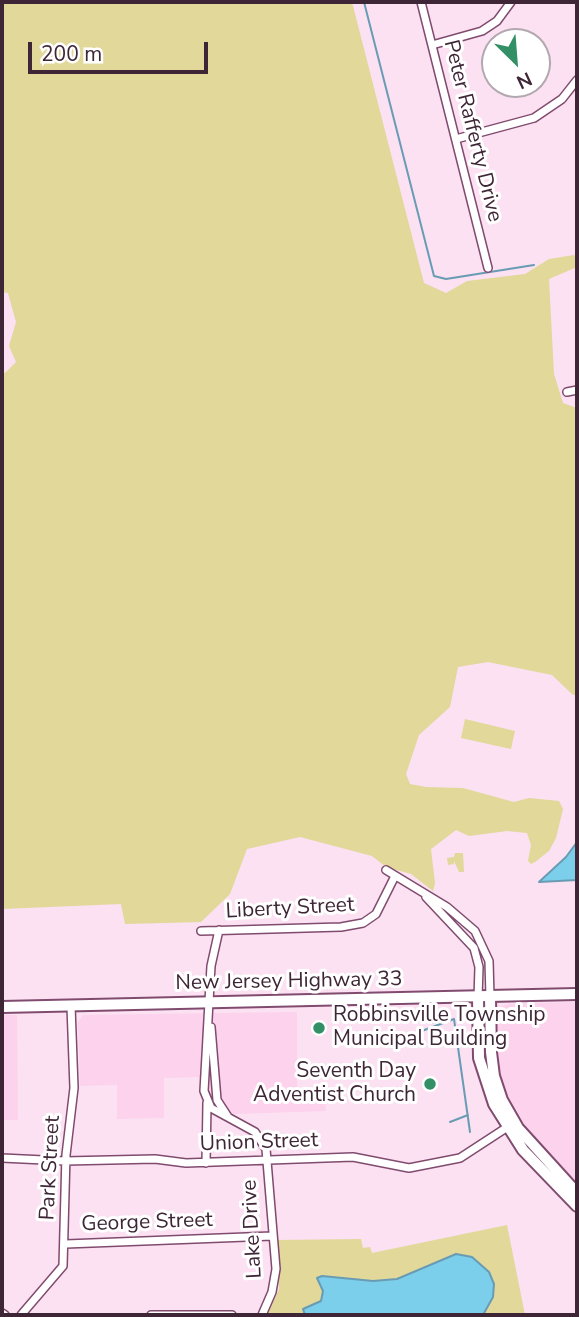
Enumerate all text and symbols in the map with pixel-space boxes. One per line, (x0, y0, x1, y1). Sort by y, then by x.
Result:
scale bar (32, 28, 212, 72)
north arrow (481, 28, 551, 98)
street label: Peter Rafferty Drive (437, 37, 507, 225)
text: 200 m (41, 40, 102, 68)
text: N (512, 65, 536, 95)
street label: Liberty Street (225, 893, 355, 925)
street label: New Jersey Highway 33 (175, 967, 403, 997)
place label: Robbinsville Township Municipal Building (333, 1003, 546, 1053)
marker: Robbinsville Township Municipal Building (311, 1020, 327, 1036)
place label: Seventh Day Adventist Church (253, 1059, 416, 1109)
marker: Seventh Day Adventist Church (422, 1076, 438, 1092)
street label: Park Street (36, 1115, 66, 1221)
street label: Union Street (199, 1128, 319, 1158)
street label: Lake Drive (238, 1179, 268, 1279)
street label: George Street (81, 1208, 213, 1238)

